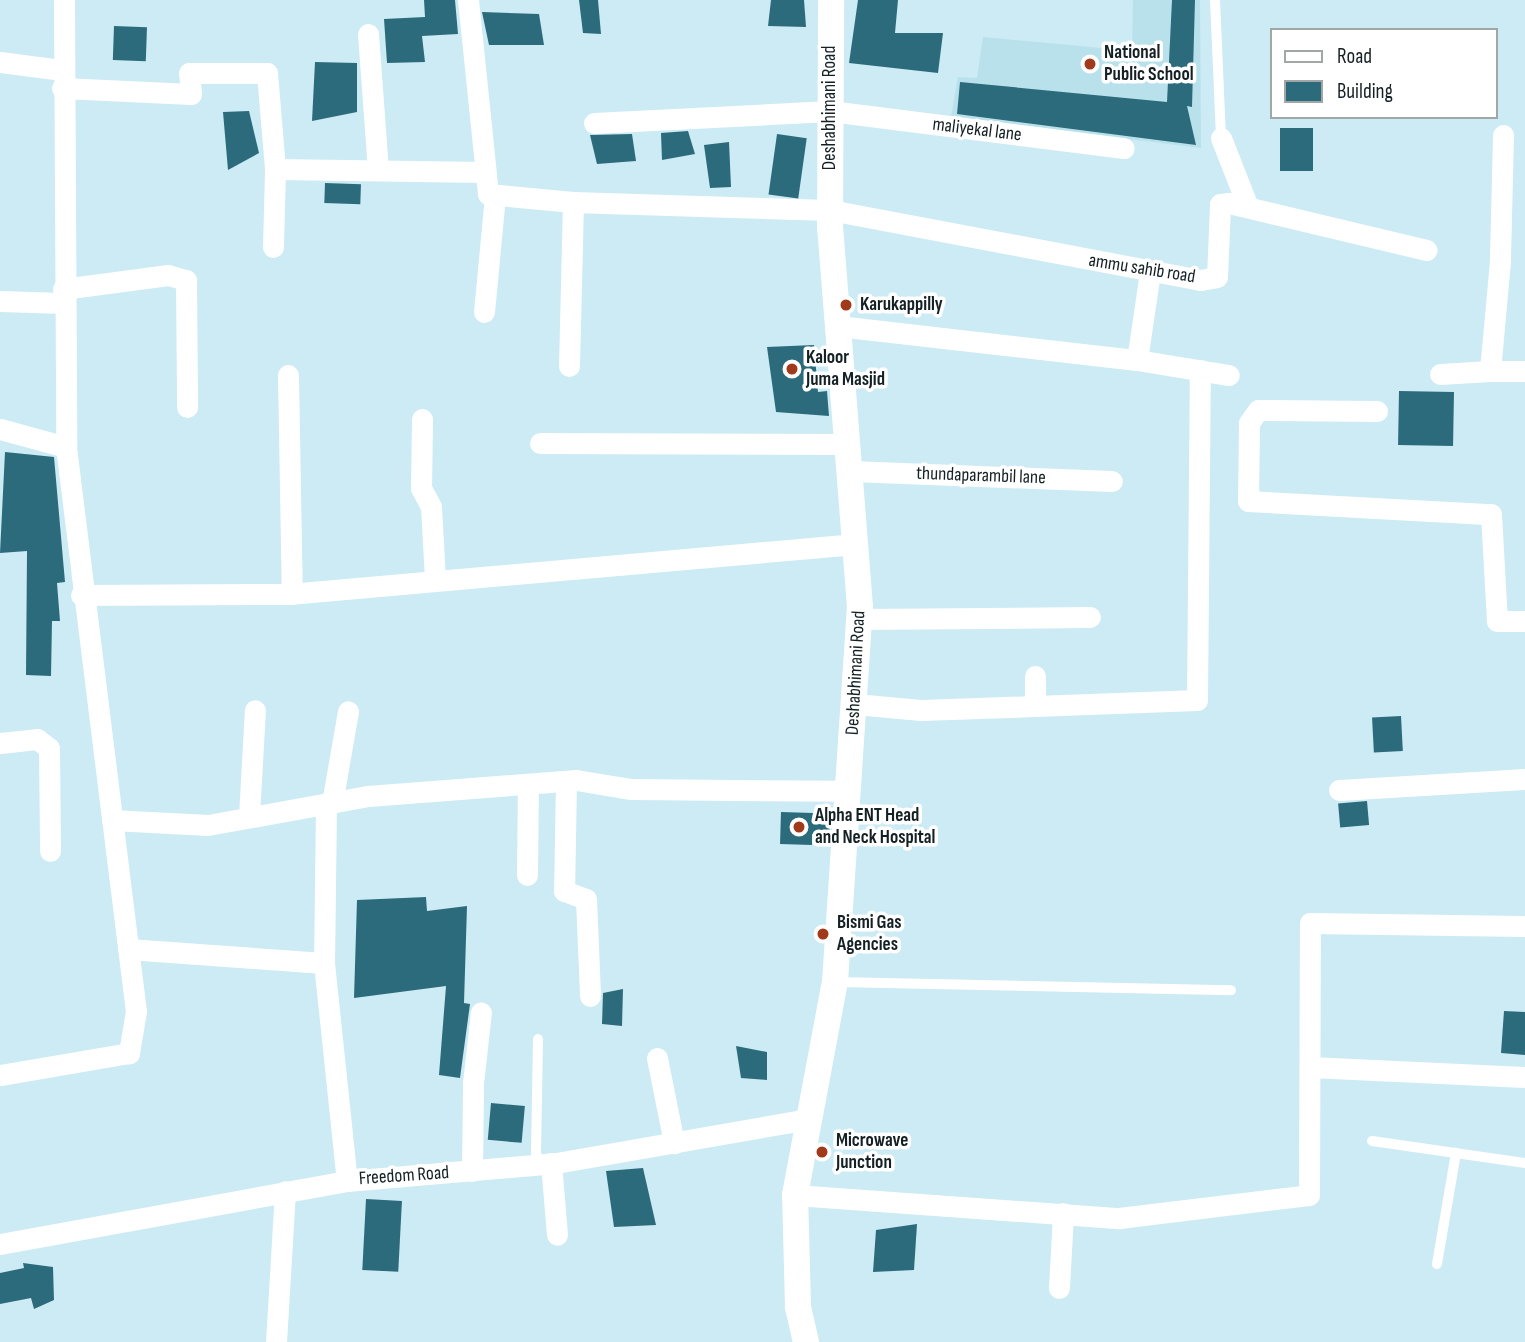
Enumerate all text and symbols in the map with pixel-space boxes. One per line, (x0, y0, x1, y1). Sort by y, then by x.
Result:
legend (1270, 28, 1497, 119)
place label: National Public School (1104, 42, 1194, 86)
text: Road (1337, 44, 1372, 69)
street label: Deshabhimani Road (819, 46, 841, 170)
marker: National Public School (1082, 56, 1098, 72)
text: Building (1337, 79, 1393, 104)
street label: maliyekal lane (931, 113, 1023, 147)
street label: ammu sahib road (1087, 249, 1197, 289)
place label: Karukappilly (860, 294, 943, 316)
marker: Karukappilly (838, 297, 854, 313)
place label: Kaloor Juma Masjid (806, 347, 885, 391)
marker: Kaloor Juma Masjid (784, 361, 800, 377)
street label: thundaparambil lane (916, 462, 1046, 490)
street label: Deshabhimani Road (841, 610, 871, 736)
place label: Alpha ENT Head and Neck Hospital (815, 805, 935, 849)
marker: Alpha ENT Head and Neck Hospital (789, 817, 809, 837)
place label: Bismi Gas Agencies (837, 912, 902, 956)
marker: Bismi Gas Agencies (815, 926, 831, 942)
place label: Microwave Junction (836, 1130, 908, 1174)
marker: Microwave Junction (814, 1144, 830, 1160)
street label: Freedom Road (358, 1161, 450, 1191)

